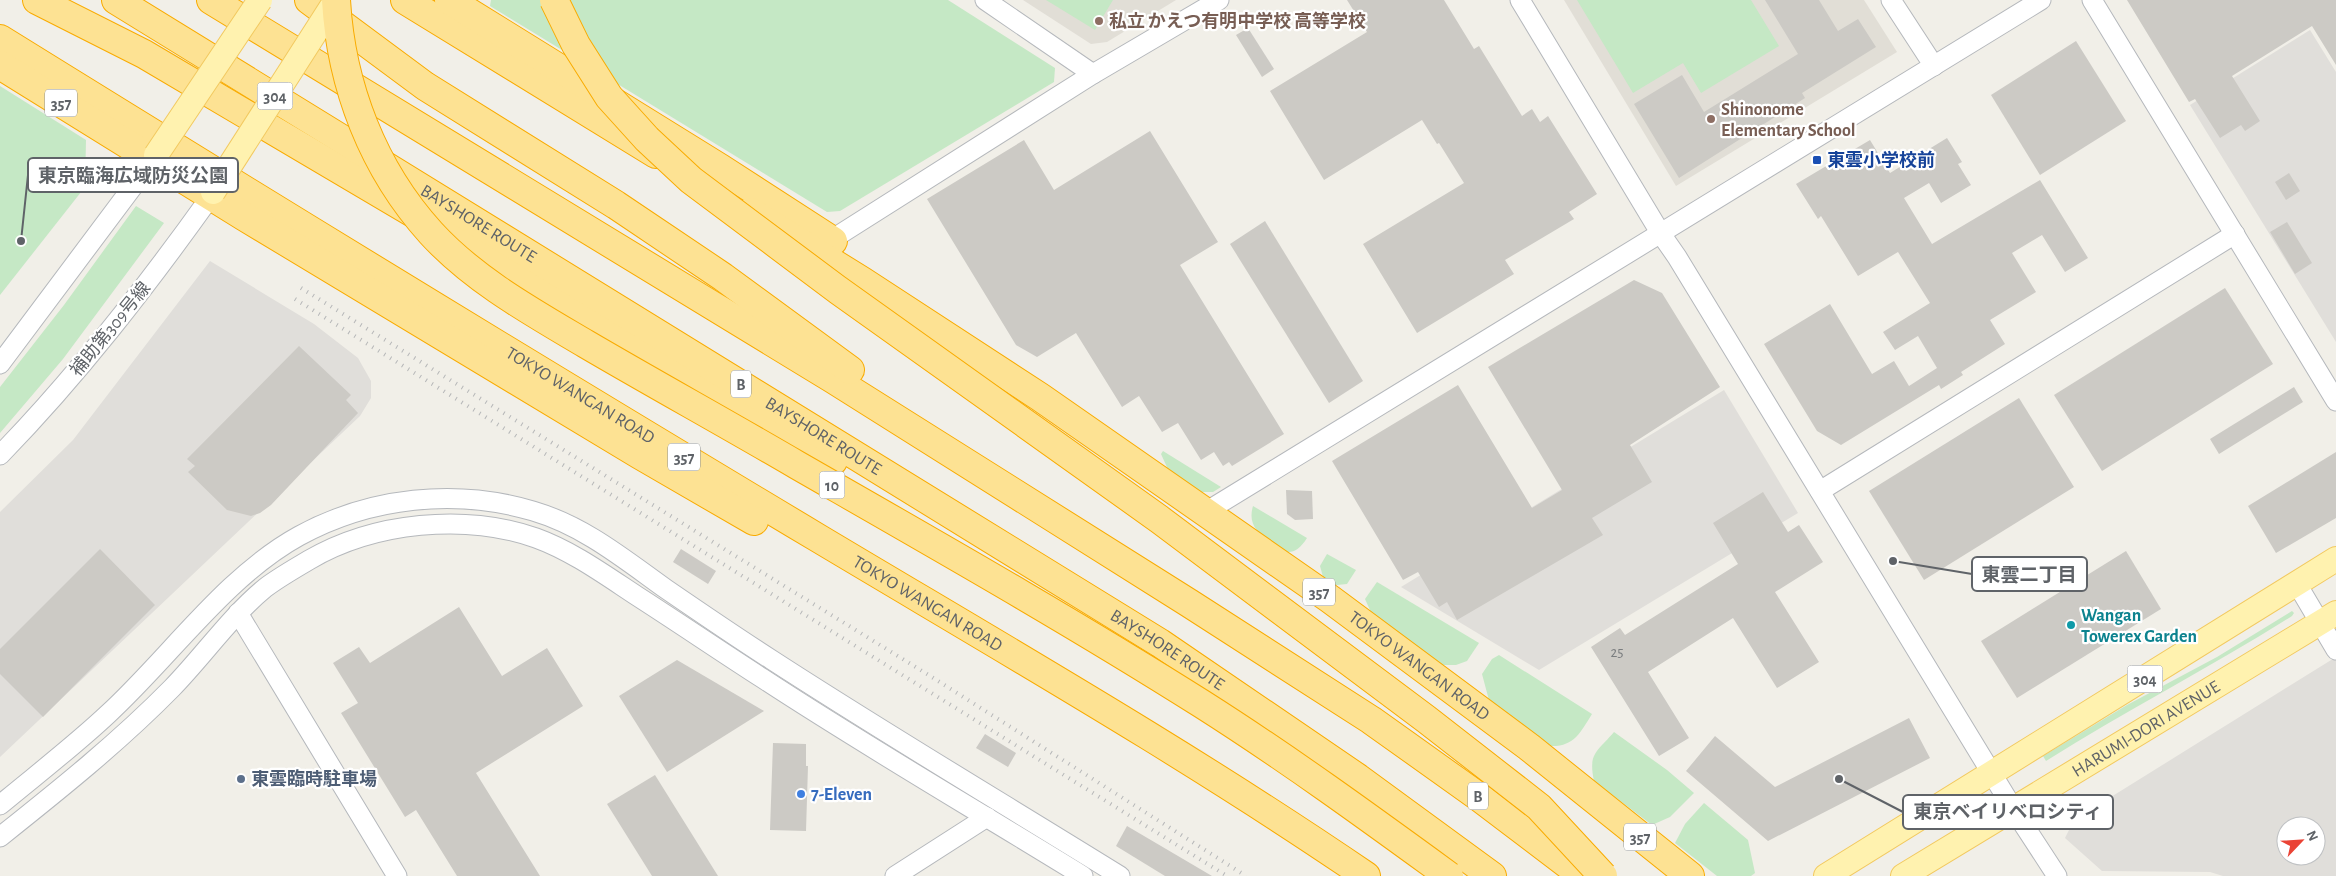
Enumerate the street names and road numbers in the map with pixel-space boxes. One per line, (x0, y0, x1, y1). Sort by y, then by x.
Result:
road number: 304 (258, 82, 292, 110)
road number: 357 (45, 90, 77, 116)
street label: BAYSHORE ROUTE (417, 182, 540, 267)
street label: 補助第309号線 (66, 278, 154, 380)
street label: TOKYO WANGAN ROAD (503, 344, 658, 448)
road number: B (731, 370, 751, 398)
street label: BAYSHORE ROUTE (762, 394, 884, 479)
road number: 357 (668, 444, 700, 471)
road number: 10 (820, 472, 844, 498)
street label: TOKYO WANGAN ROAD (849, 553, 1005, 655)
road number: 357 (1303, 578, 1335, 606)
street label: BAYSHORE ROUTE (1107, 607, 1228, 694)
street label: TOKYO WANGAN ROAD (1345, 608, 1493, 724)
road number: 304 (2128, 666, 2162, 692)
street label: HARUMI-DORI AVENUE (2069, 678, 2223, 781)
road number: B (1468, 782, 1488, 809)
road number: 357 (1624, 824, 1656, 850)

